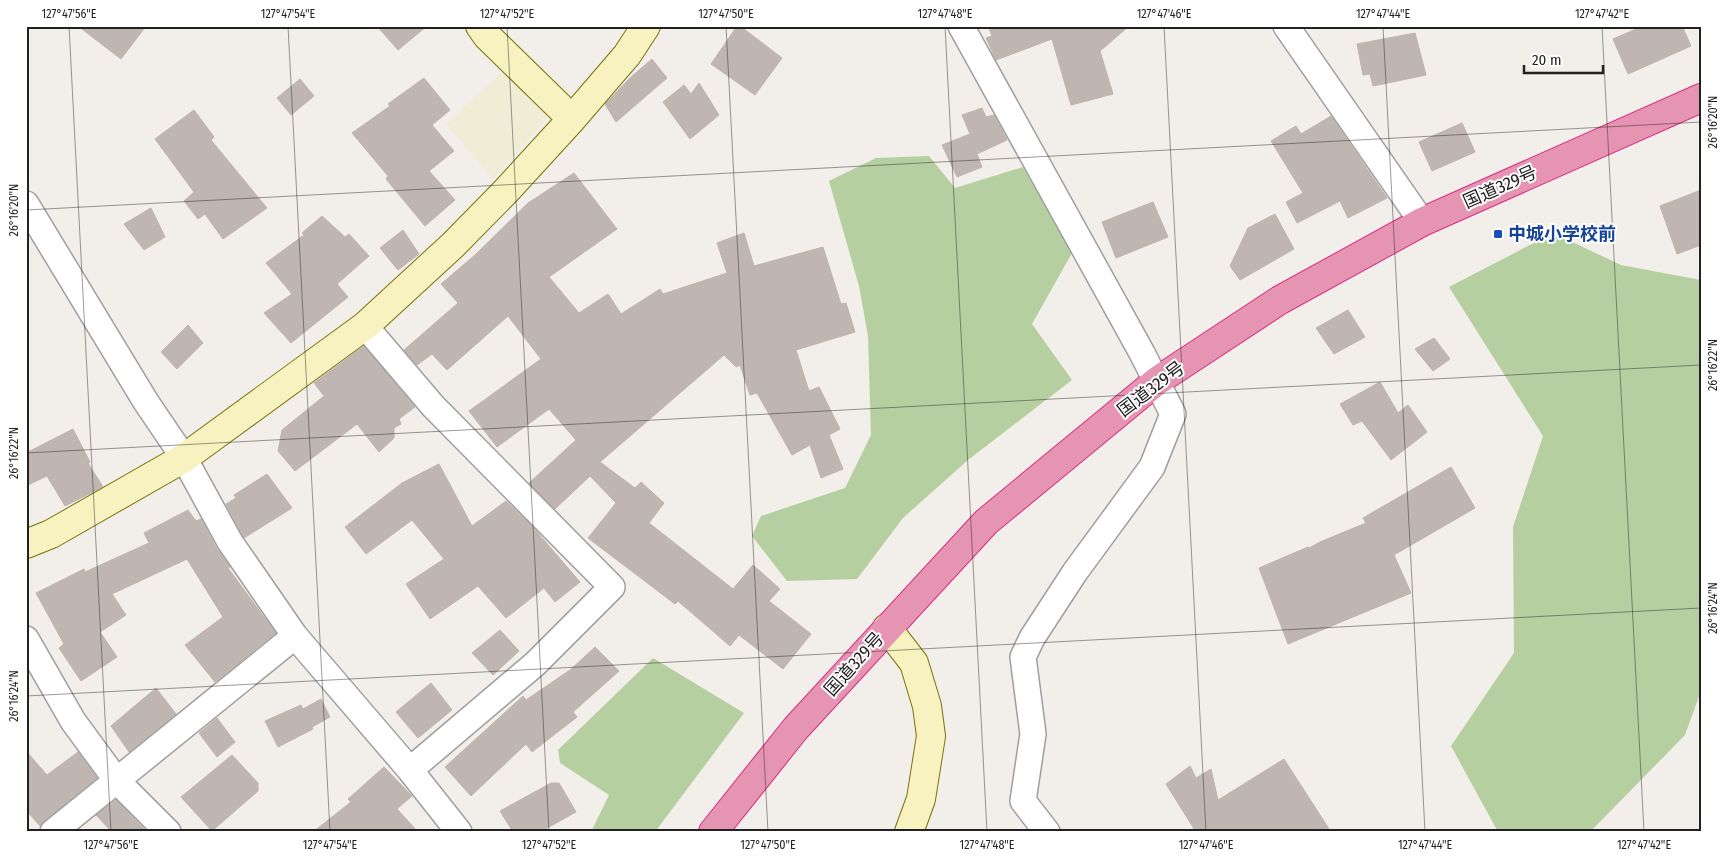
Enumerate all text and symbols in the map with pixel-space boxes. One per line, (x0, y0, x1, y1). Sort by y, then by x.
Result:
text: 127°47'56"E (42, 7, 97, 21)
text: 127°47'54"E (261, 7, 316, 21)
text: 127°47'52"E (480, 7, 535, 21)
text: 127°47'50"E (698, 7, 754, 21)
text: 127°47'48"E (918, 7, 973, 21)
text: 127°47'46"E (1137, 7, 1192, 21)
text: 127°47'44"E (1356, 7, 1410, 21)
text: 127°47'42"E (1575, 7, 1629, 21)
scale bar (1524, 42, 1603, 74)
text: 20 m (1532, 51, 1562, 69)
text: 26°16'20"N (1706, 96, 1720, 148)
street label: 国道329号 (1460, 161, 1540, 213)
text: 26°16'20"N (7, 184, 21, 236)
place label: 中城小学校前 (1508, 223, 1616, 245)
marker: 中城小学校前 (1492, 228, 1504, 240)
text: 26°16'22"N (1706, 339, 1720, 391)
street label: 国道329号 (1113, 357, 1189, 421)
text: 26°16'22"N (7, 427, 21, 479)
text: 26°16'24"N (1706, 582, 1720, 634)
street label: 国道329号 (820, 627, 888, 701)
text: 26°16'24"N (7, 670, 21, 722)
text: 127°47'56"E (84, 838, 139, 852)
text: 127°47'54"E (303, 838, 358, 852)
text: 127°47'52"E (522, 838, 577, 852)
text: 127°47'50"E (740, 838, 796, 852)
text: 127°47'48"E (960, 838, 1015, 852)
text: 127°47'46"E (1179, 838, 1234, 852)
text: 127°47'44"E (1398, 838, 1452, 852)
text: 127°47'42"E (1617, 838, 1671, 852)

